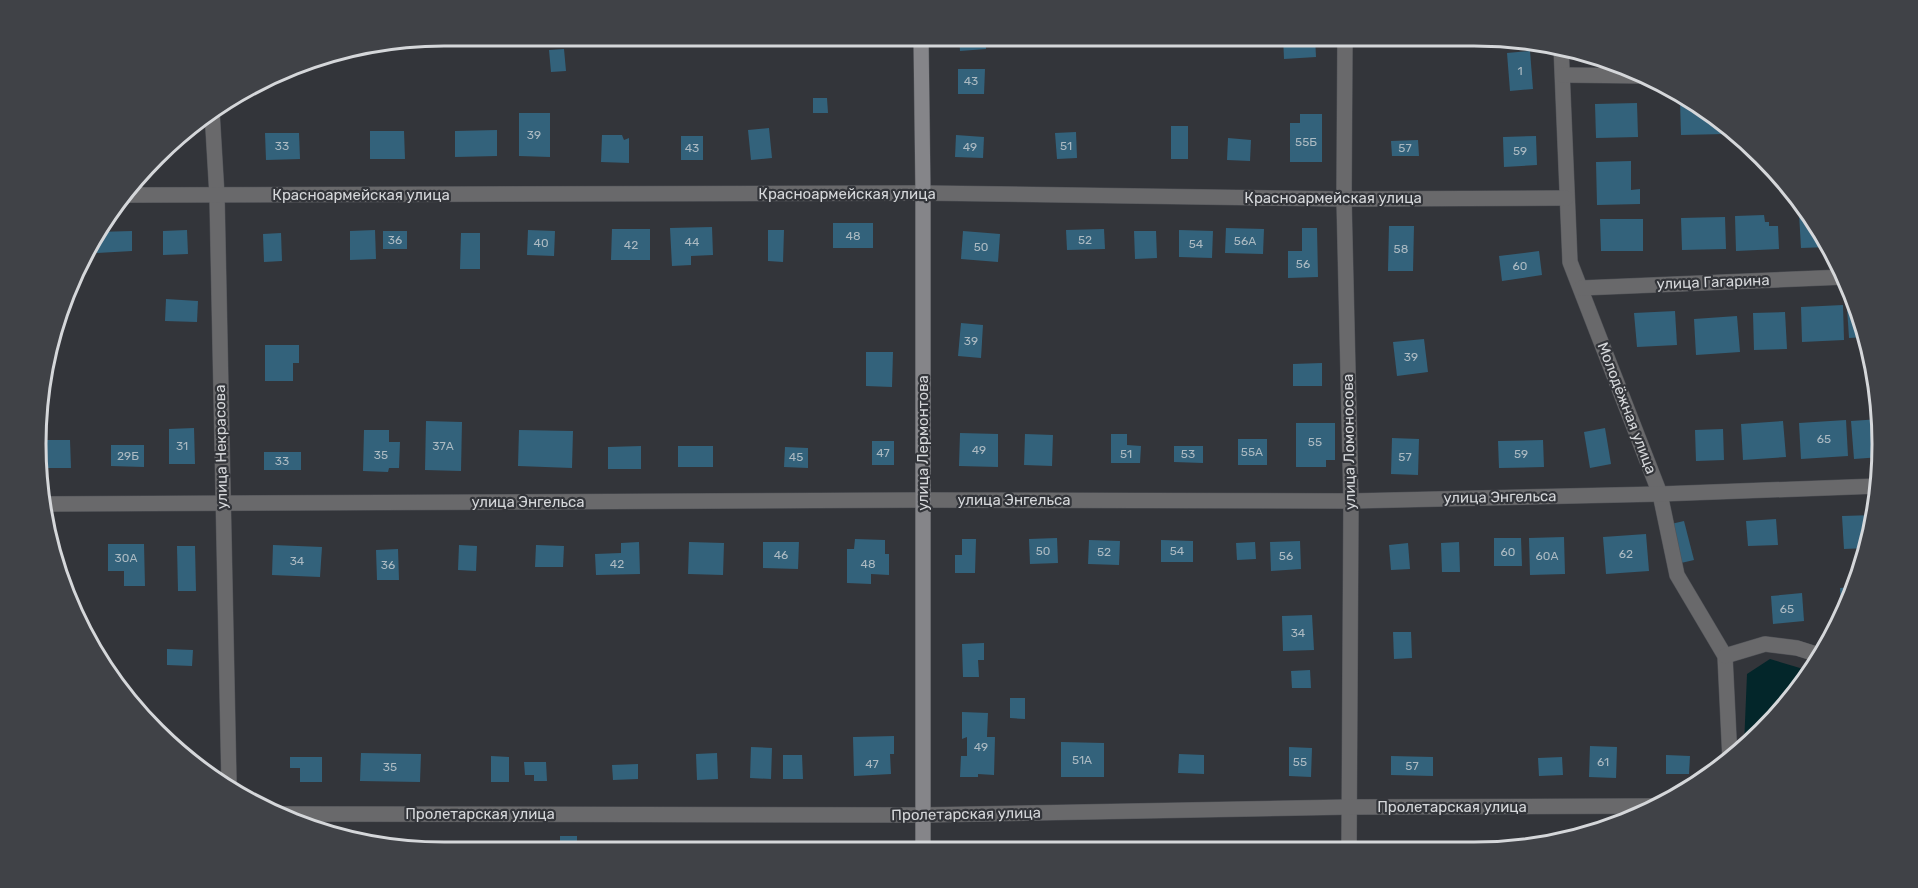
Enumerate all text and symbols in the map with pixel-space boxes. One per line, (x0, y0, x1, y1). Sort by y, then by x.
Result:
house number: 1 (1517, 64, 1523, 78)
house number: 43 (964, 74, 978, 88)
house number: 39 (527, 128, 541, 142)
house number: 55Б (1295, 135, 1317, 149)
house number: 33 (275, 139, 289, 153)
house number: 51 (1060, 139, 1072, 153)
house number: 49 (963, 140, 977, 154)
house number: 43 (685, 141, 699, 155)
house number: 57 (1398, 141, 1412, 155)
house number: 59 (1513, 144, 1527, 158)
street label: Красноармейская улица (758, 185, 936, 203)
street label: Красноармейская улица (272, 186, 450, 204)
street label: Красноармейская улица (1244, 189, 1422, 207)
house number: 48 (845, 229, 861, 243)
house number: 36 (388, 233, 402, 247)
house number: 52 (1078, 233, 1092, 247)
house number: 56А (1234, 234, 1256, 248)
house number: 44 (685, 235, 700, 249)
house number: 40 (533, 236, 549, 250)
house number: 54 (1189, 237, 1204, 251)
house number: 42 (624, 238, 638, 252)
house number: 50 (974, 240, 988, 254)
house number: 58 (1394, 242, 1408, 256)
house number: 56 (1296, 257, 1310, 271)
house number: 60 (1513, 259, 1527, 273)
street label: улица Гагарина (1656, 271, 1770, 293)
house number: 39 (964, 334, 978, 348)
street label: Молодёжная улица (1594, 340, 1660, 476)
house number: 39 (1404, 350, 1418, 364)
street label: улица Ломоносова (1339, 374, 1359, 510)
street label: улица Лермонтова (914, 375, 932, 511)
street label: улица Некрасова (211, 384, 231, 510)
house number: 65 (1817, 432, 1831, 446)
house number: 55 (1308, 435, 1322, 449)
house number: 31 (176, 439, 188, 453)
house number: 37А (432, 439, 454, 453)
house number: 49 (972, 443, 986, 457)
house number: 55А (1241, 445, 1263, 459)
house number: 47 (876, 446, 890, 460)
house number: 51 (1120, 447, 1132, 461)
house number: 53 (1181, 447, 1195, 461)
house number: 59 (1514, 447, 1528, 461)
house number: 35 (374, 448, 388, 462)
house number: 29Б (117, 449, 139, 463)
house number: 45 (789, 450, 803, 464)
house number: 57 (1398, 450, 1412, 464)
house number: 33 (275, 454, 289, 468)
street label: улица Энгельса (1443, 487, 1557, 507)
street label: улица Энгельса (958, 491, 1070, 509)
street label: улица Энгельса (472, 493, 584, 511)
house number: 50 (1036, 544, 1050, 558)
house number: 54 (1170, 544, 1185, 558)
house number: 52 (1097, 545, 1111, 559)
house number: 60 (1501, 545, 1515, 559)
house number: 62 (1619, 547, 1633, 561)
house number: 46 (774, 548, 788, 562)
house number: 56 (1279, 549, 1293, 563)
house number: 60А (1536, 549, 1558, 563)
house number: 30А (115, 551, 137, 565)
house number: 34 (290, 554, 305, 568)
house number: 42 (610, 557, 624, 571)
house number: 48 (860, 557, 876, 571)
house number: 36 (381, 558, 395, 572)
house number: 65 (1780, 602, 1794, 616)
house number: 34 (1291, 626, 1306, 640)
house number: 49 (974, 740, 988, 754)
house number: 51А (1072, 753, 1092, 767)
house number: 55 (1293, 755, 1307, 769)
house number: 61 (1597, 755, 1609, 769)
house number: 47 (865, 757, 879, 771)
house number: 57 (1405, 759, 1419, 773)
house number: 35 (383, 760, 397, 774)
street label: Пролетарская улица (1377, 798, 1527, 816)
street label: Пролетарская улица (891, 804, 1041, 824)
street label: Пролетарская улица (405, 805, 555, 823)

